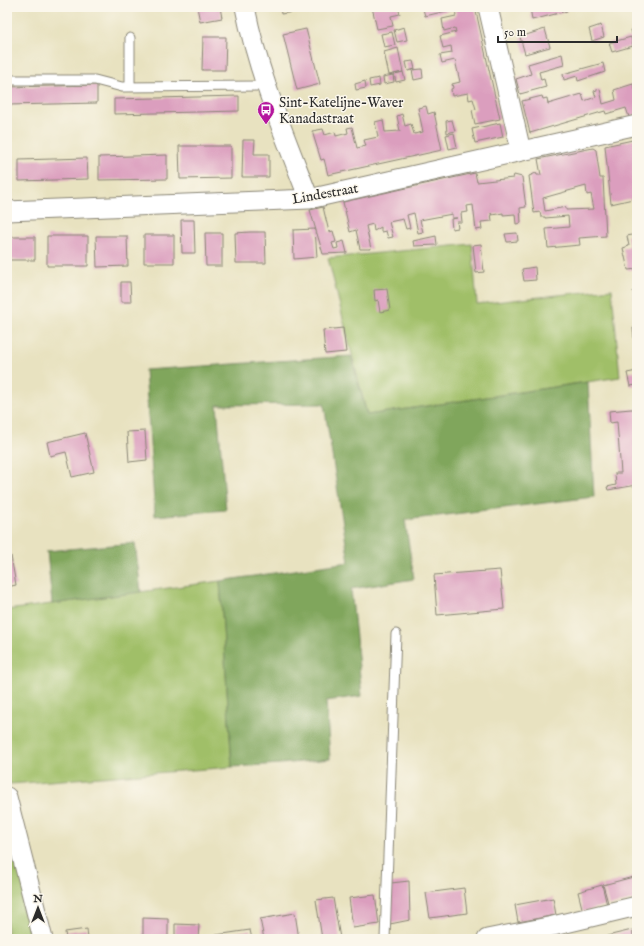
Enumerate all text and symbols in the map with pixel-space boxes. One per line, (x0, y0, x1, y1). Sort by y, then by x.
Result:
scale bar (498, 18, 617, 44)
text: 50 m (504, 25, 526, 40)
place label: Sint-Katelijne-Waver Kanadastraat (279, 94, 403, 128)
bus stop icon: Sint-Katelijne-Waver Kanadastraat (256, 100, 276, 125)
street label: Lindestraat (291, 179, 360, 209)
north arrow (18, 888, 58, 928)
text: N (32, 892, 43, 906)

